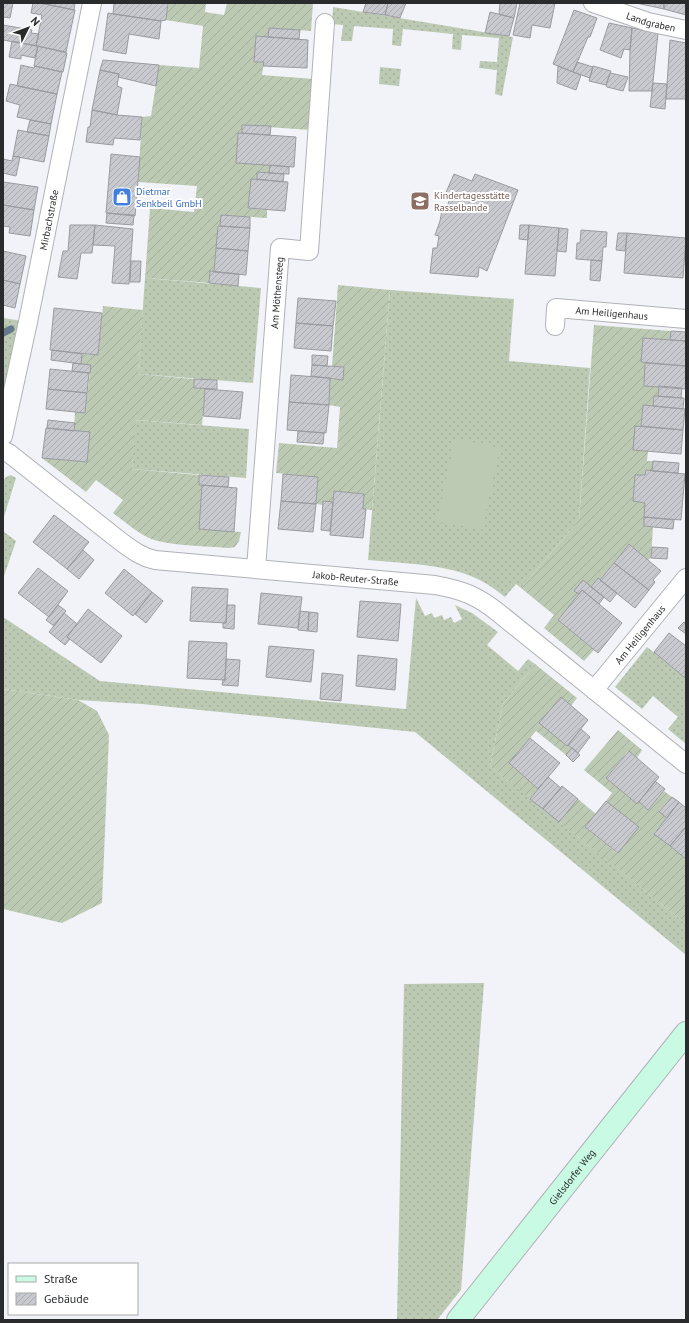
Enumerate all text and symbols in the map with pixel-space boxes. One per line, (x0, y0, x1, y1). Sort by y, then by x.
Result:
north arrow (8, 8, 48, 48)
street label: Landgraben (625, 9, 677, 34)
text: N (28, 14, 43, 29)
place label: Dietmar Senkbeil GmbH (136, 185, 202, 210)
shop icon: Dietmar Senkbeil GmbH (111, 186, 133, 208)
street label: Mirbachstraße (36, 188, 61, 251)
place label: Kindertagesstätte Rasselbande (434, 189, 510, 214)
school or university icon: Kindertagesstätte Rasselbande (409, 190, 431, 212)
street label: Am Möthensteeg (267, 256, 286, 329)
street label: Am Heiligenhaus (575, 303, 649, 322)
street label: Jakob-Reuter-Straße (311, 568, 399, 588)
street label: Am Heiligenhaus (612, 602, 668, 667)
street label: Gielsdorfer Weg (546, 1146, 598, 1207)
legend (8, 1263, 138, 1315)
text: Straße (44, 1271, 78, 1286)
text: Gebäude (44, 1291, 89, 1306)

